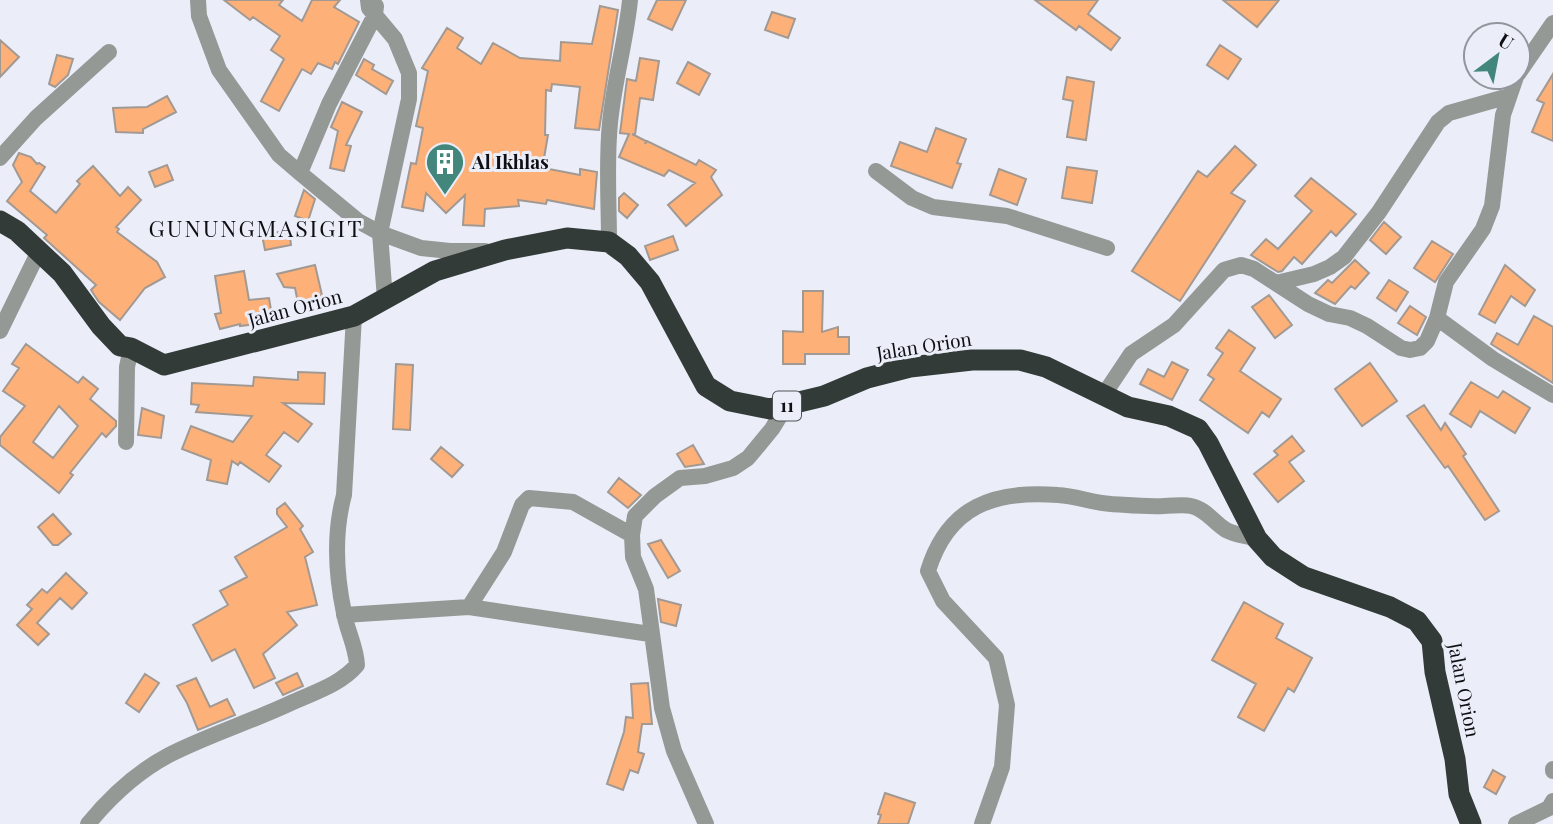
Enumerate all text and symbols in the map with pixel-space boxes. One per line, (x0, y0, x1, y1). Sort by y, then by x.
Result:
north arrow (1462, 21, 1532, 91)
text: U (1494, 26, 1519, 55)
building icon: Al Ikhlas (424, 141, 466, 196)
place label: Al Ikhlas (471, 148, 549, 174)
district label: GUNUNGMASIGIT (149, 212, 363, 243)
street label: Jalan Orion (244, 282, 345, 332)
street label: Jalan Orion (873, 325, 974, 366)
road number: 11 (773, 392, 801, 420)
street label: Jalan Orion (1443, 639, 1487, 740)

